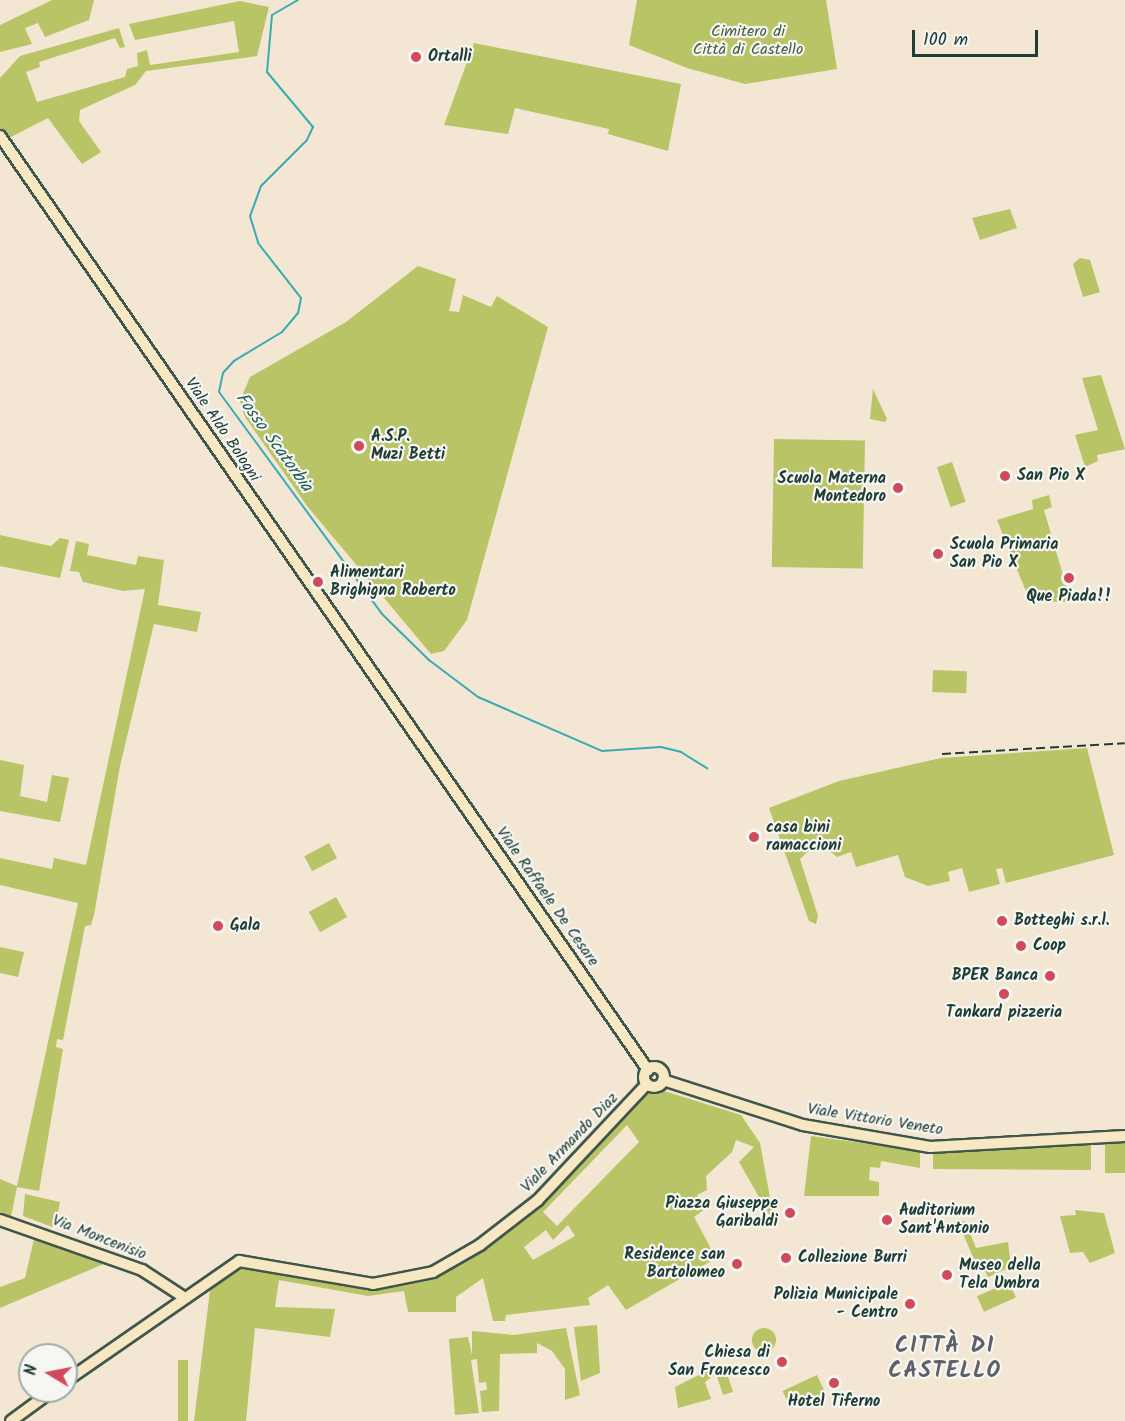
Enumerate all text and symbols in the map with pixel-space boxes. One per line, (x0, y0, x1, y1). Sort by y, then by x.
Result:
scale bar (915, 18, 1041, 56)
park label: Cimitero di Città di Castello (693, 22, 803, 60)
text: 100 m (923, 26, 968, 55)
place label: Ortalli (428, 47, 472, 67)
marker: Ortalli (409, 50, 423, 64)
street label: Viale Aldo Bologni (180, 374, 264, 486)
water label: Fosso Scatorbia (230, 389, 316, 497)
place label: A.S.P. Muzi Betti (371, 427, 445, 465)
marker: A.S.P. Muzi Betti (352, 439, 366, 453)
place label: San Pio X (1017, 466, 1085, 486)
place label: Scuola Materna Montedoro (778, 469, 886, 507)
marker: San Pio X (998, 469, 1012, 483)
marker: Scuola Materna Montedoro (891, 481, 905, 495)
place label: Scuola Primaria San Pio X (950, 535, 1058, 573)
marker: Scuola Primaria San Pio X (931, 547, 945, 561)
place label: Alimentari Brighigna Roberto (330, 563, 456, 601)
marker: Que Piada!! (1062, 571, 1076, 585)
marker: Alimentari Brighigna Roberto (311, 575, 325, 589)
place label: Que Piada!! (1026, 587, 1112, 607)
place label: casa bini ramaccioni (766, 818, 841, 856)
street label: Viale Raffaele De Cesare (492, 823, 602, 971)
marker: casa bini ramaccioni (747, 830, 761, 844)
place label: Botteghi s.r.l. (1014, 911, 1109, 931)
marker: Botteghi s.r.l. (995, 914, 1009, 928)
place label: Gala (230, 916, 260, 936)
marker: Gala (211, 919, 225, 933)
place label: Coop (1033, 936, 1066, 956)
marker: Coop (1014, 939, 1028, 953)
place label: BPER Banca (952, 966, 1038, 986)
marker: BPER Banca (1043, 969, 1057, 983)
marker: Tankard pizzeria (997, 987, 1011, 1001)
place label: Tankard pizzeria (946, 1003, 1062, 1023)
street label: Viale Armando Diaz (517, 1089, 623, 1197)
street label: Viale Vittorio Veneto (806, 1100, 944, 1140)
place label: Piazza Giuseppe Garibaldi (665, 1194, 778, 1232)
place label: Auditorium Sant'Antonio (899, 1201, 989, 1239)
marker: Piazza Giuseppe Garibaldi (783, 1206, 797, 1220)
street label: Via Moncenisio (49, 1211, 149, 1265)
marker: Auditorium Sant'Antonio (880, 1213, 894, 1227)
place label: Residence san Bartolomeo (624, 1245, 725, 1283)
place label: Collezione Burri (798, 1248, 907, 1268)
marker: Collezione Burri (779, 1251, 793, 1265)
place label: Museo della Tela Umbra (959, 1256, 1041, 1294)
marker: Residence san Bartolomeo (730, 1257, 744, 1271)
marker: Museo della Tela Umbra (940, 1268, 954, 1282)
place label: Polizia Municipale - Centro (774, 1285, 898, 1323)
marker: Polizia Municipale - Centro (903, 1297, 917, 1311)
district label: CITTÀ DI CASTELLO (888, 1333, 1002, 1384)
north arrow (18, 1343, 78, 1403)
place label: Chiesa di San Francesco (668, 1343, 770, 1381)
marker: Chiesa di San Francesco (775, 1355, 789, 1369)
text: N (19, 1363, 45, 1377)
marker: Hotel Tiferno (827, 1376, 841, 1390)
place label: Hotel Tiferno (788, 1392, 880, 1412)

